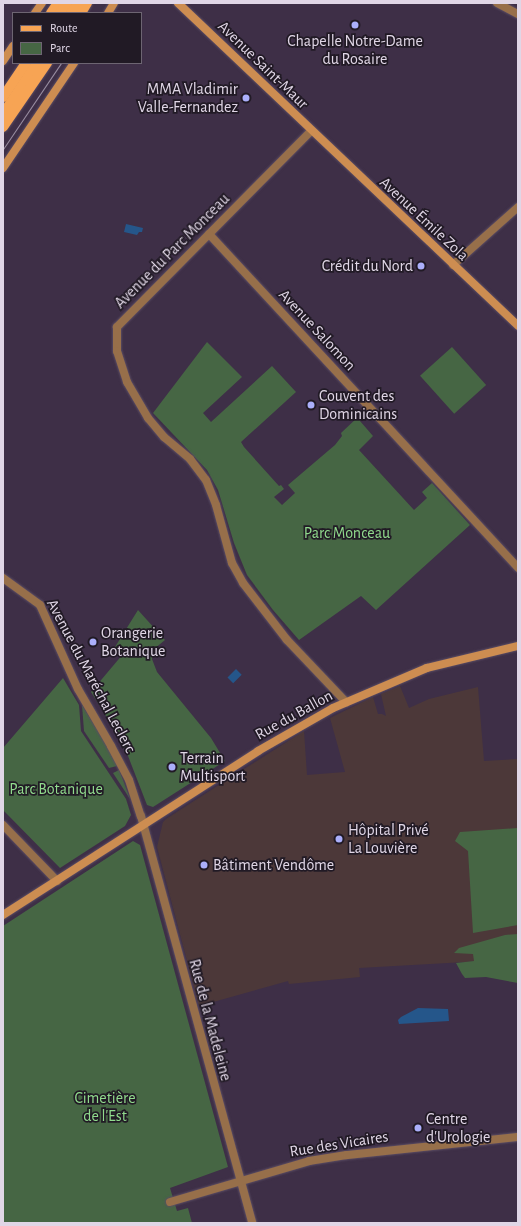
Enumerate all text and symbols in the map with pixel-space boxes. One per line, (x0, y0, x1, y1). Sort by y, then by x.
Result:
legend (12, 12, 142, 64)
street label: Avenue Saint-Maur (214, 17, 312, 113)
marker: Chapelle Notre-Dame du Rosaire (350, 20, 360, 30)
text: Route (50, 22, 77, 34)
place label: Chapelle Notre-Dame du Rosaire (287, 31, 423, 69)
text: Parc (50, 42, 70, 54)
place label: MMA Vladimir Valle-Fernandez (138, 79, 238, 117)
marker: MMA Vladimir Valle-Fernandez (241, 93, 251, 103)
street label: Avenue Émile Zola (376, 173, 472, 265)
street label: Avenue du Parc Monceau (110, 189, 234, 313)
place label: Crédit du Nord (322, 256, 413, 276)
marker: Crédit du Nord (416, 261, 426, 271)
street label: Avenue Salomon (274, 285, 360, 375)
place label: Couvent des Dominicains (319, 386, 397, 424)
marker: Couvent des Dominicains (306, 400, 316, 410)
park label: Parc Monceau (304, 523, 390, 543)
street label: Avenue du Maréchal Leclerc (42, 596, 140, 756)
place label: Orangerie Botanique (101, 623, 165, 661)
marker: Orangerie Botanique (88, 637, 98, 647)
street label: Rue du Ballon (252, 686, 336, 744)
place label: Terrain Multisport (180, 748, 245, 786)
marker: Terrain Multisport (167, 762, 177, 772)
park label: Parc Botanique (9, 779, 103, 799)
place label: Hôpital Privé La Louvière (348, 820, 429, 858)
marker: Hôpital Privé La Louvière (333, 833, 345, 845)
place label: Bâtiment Vendôme (213, 855, 334, 875)
marker: Bâtiment Vendôme (198, 859, 210, 871)
street label: Rue de la Madeleine (185, 957, 235, 1083)
park label: Cimetière de l'Est (74, 1088, 136, 1126)
place label: Centre d'Urologie (426, 1109, 490, 1147)
marker: Centre d'Urologie (413, 1123, 423, 1133)
street label: Rue des Vicaires (288, 1127, 390, 1161)

